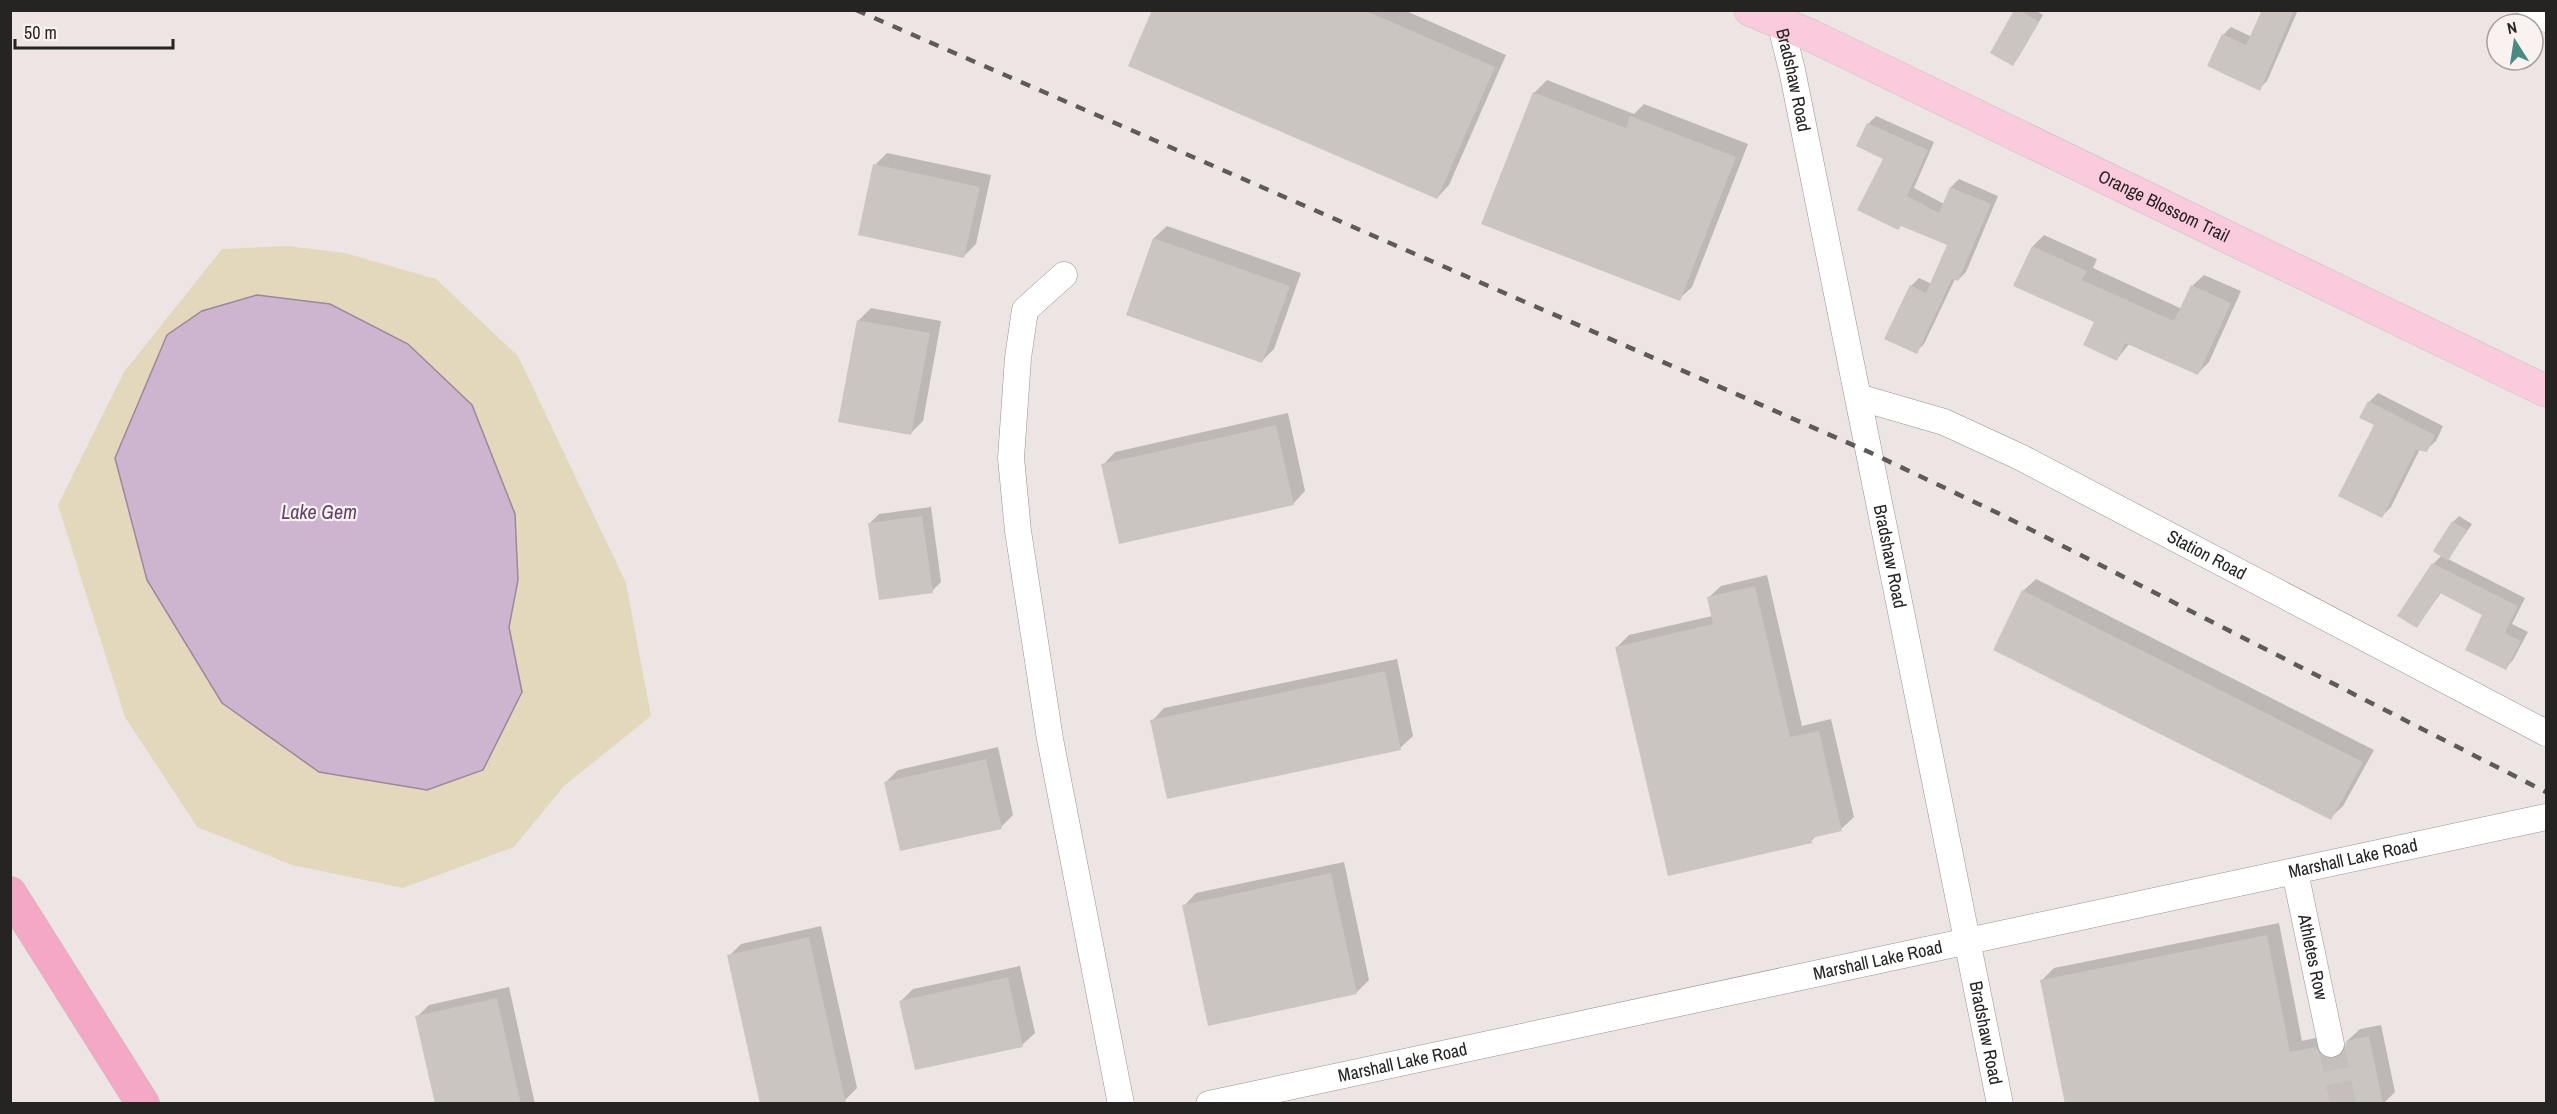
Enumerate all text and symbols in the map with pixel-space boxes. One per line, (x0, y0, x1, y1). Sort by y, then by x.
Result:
scale bar (15, 12, 172, 50)
north arrow (2485, 12, 2545, 72)
text: N (2505, 16, 2519, 39)
text: 50 m (24, 20, 57, 45)
street label: Bradshaw Road (1770, 26, 1817, 134)
street label: Orange Blossom Trail (2094, 163, 2234, 248)
water label: Lake Gem (281, 498, 357, 525)
street label: Bradshaw Road (1868, 502, 1913, 610)
street label: Station Road (2163, 523, 2251, 586)
street label: Marshall Lake Road (2286, 832, 2420, 884)
street label: Athletes Row (2292, 911, 2335, 1003)
street label: Marshall Lake Road (1811, 934, 1945, 986)
street label: Bradshaw Road (1964, 979, 2009, 1087)
street label: Marshall Lake Road (1336, 1036, 1469, 1088)

